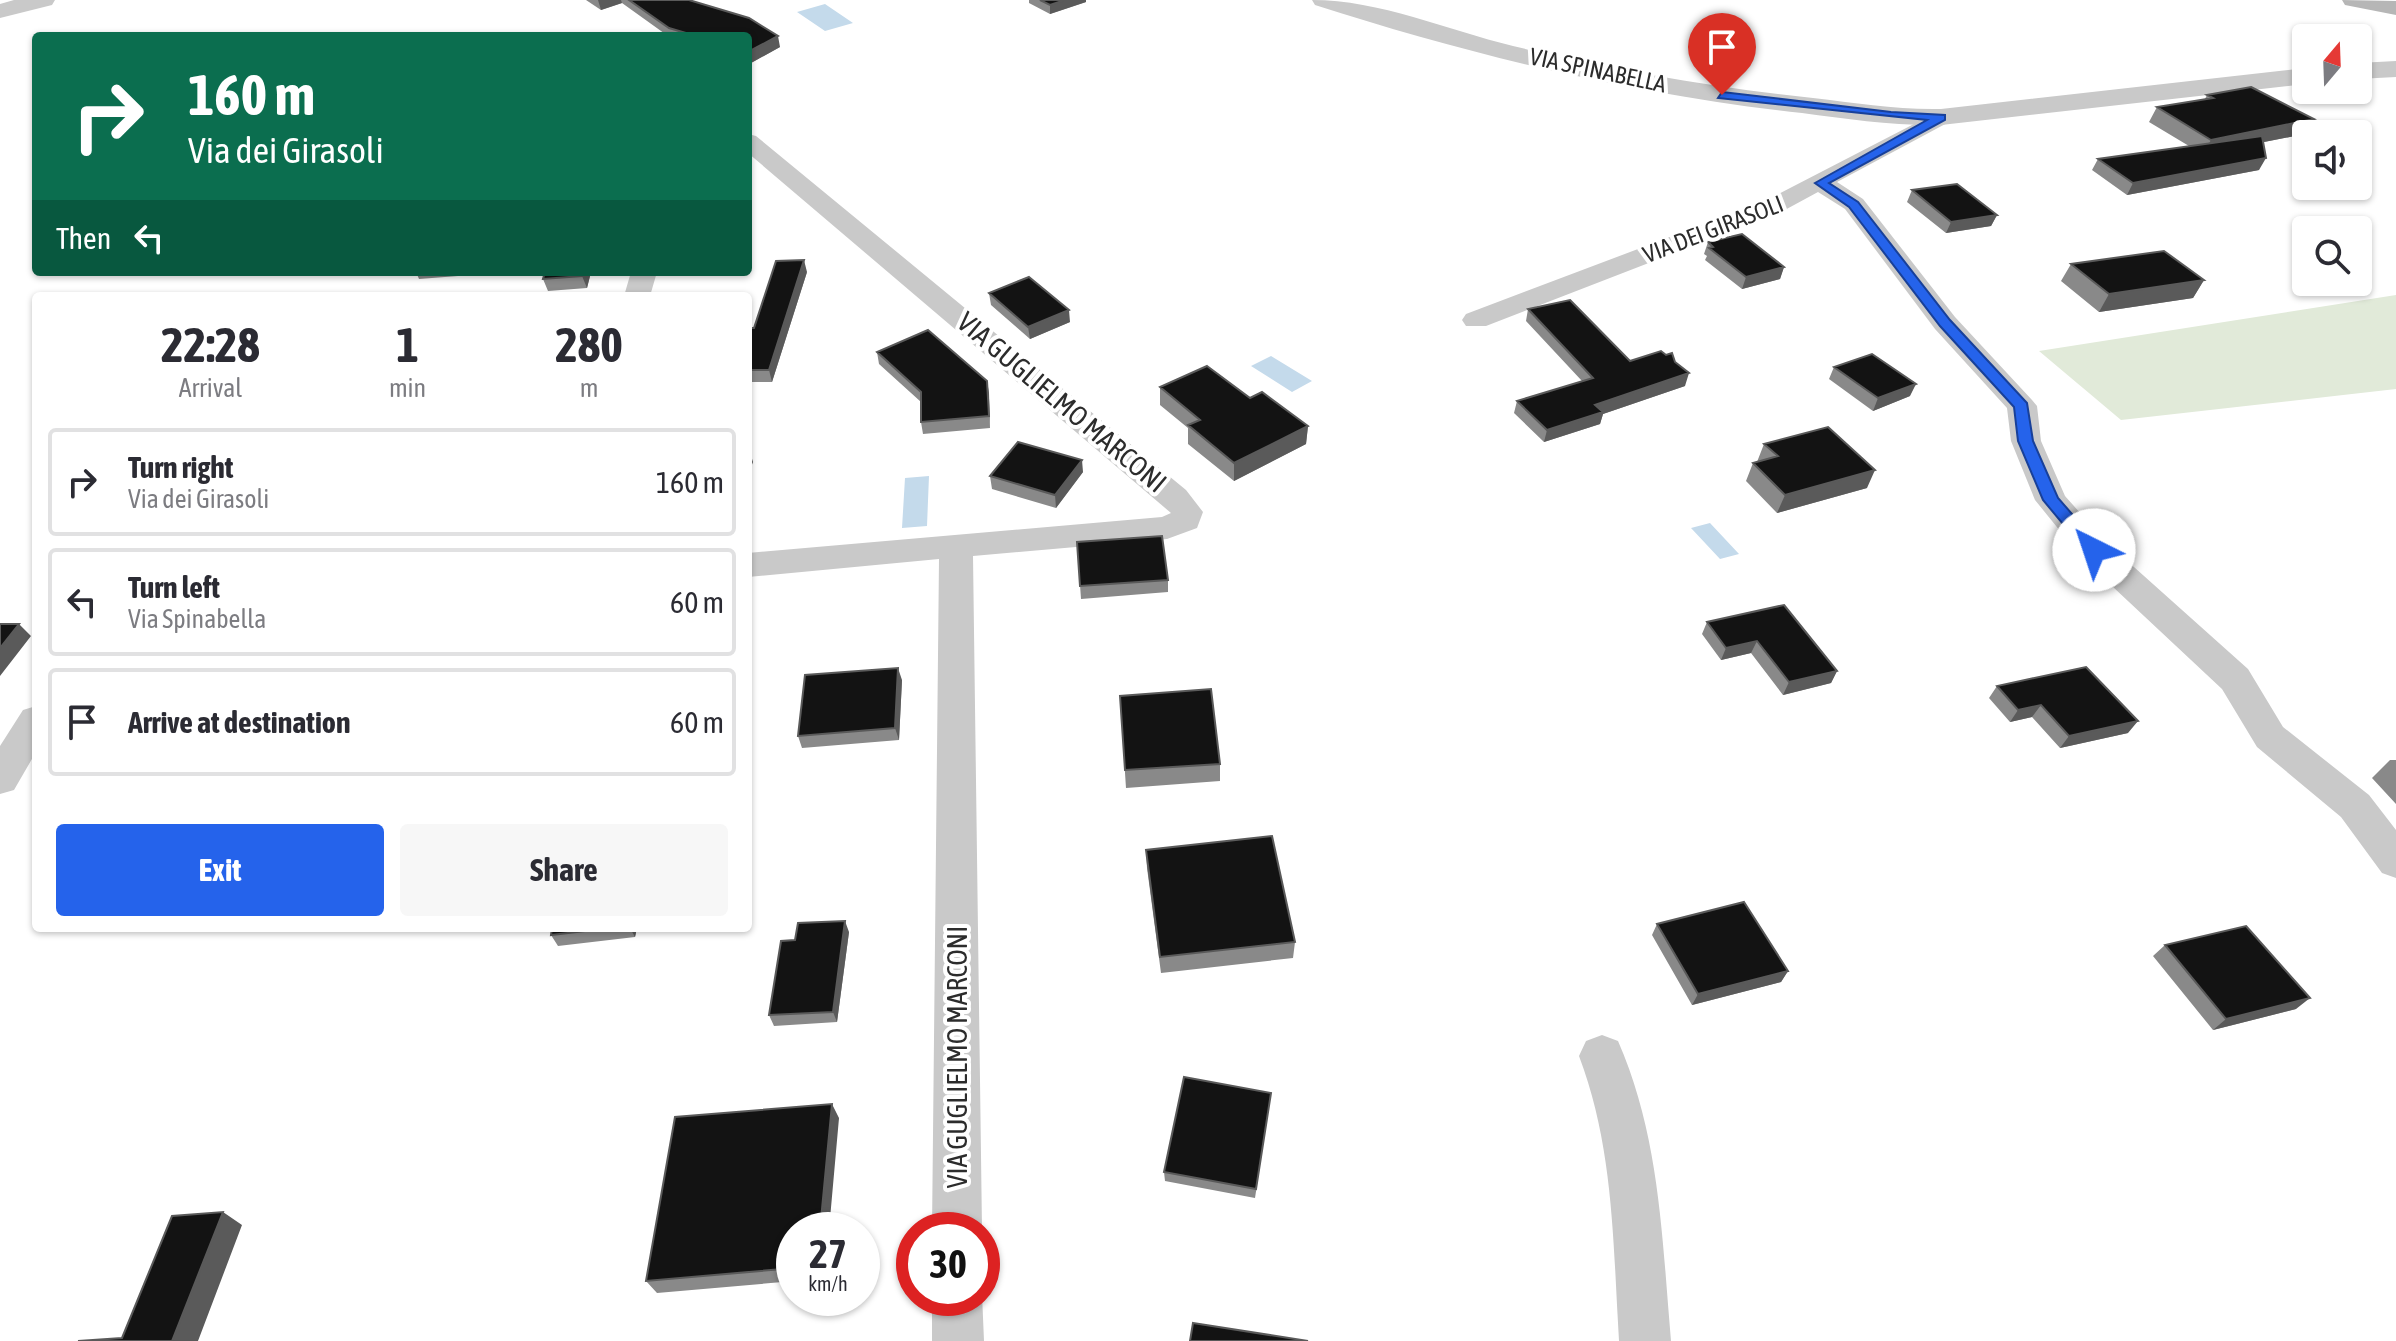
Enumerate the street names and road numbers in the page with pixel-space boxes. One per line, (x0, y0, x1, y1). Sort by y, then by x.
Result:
street label: VIA SPINABELLA (1527, 42, 1669, 98)
street label: VIA DEI GIRASOLI (1639, 190, 1787, 268)
street label: VIA GUGLIELMO MARCONI (951, 305, 1173, 499)
street label: VIA GUGLIELMO MARCONI (941, 926, 973, 1188)

